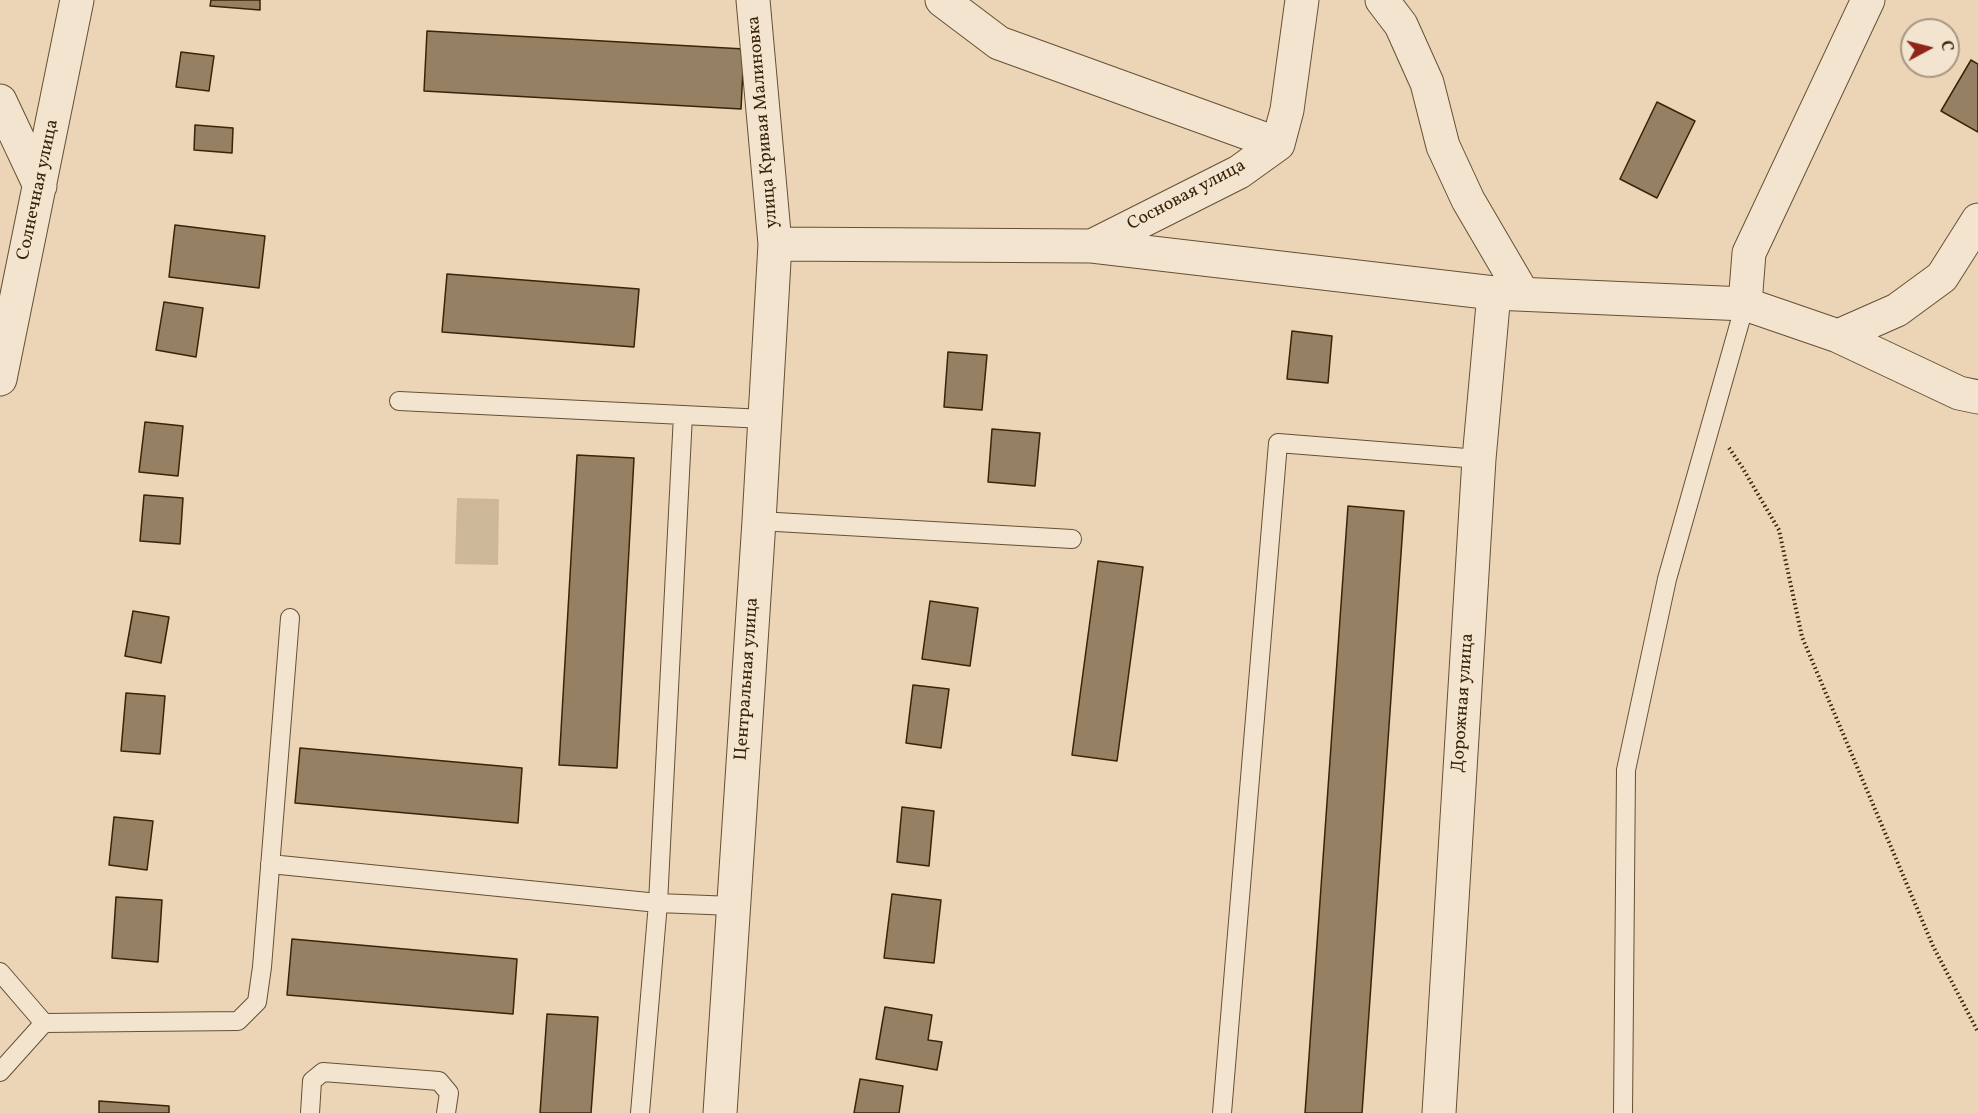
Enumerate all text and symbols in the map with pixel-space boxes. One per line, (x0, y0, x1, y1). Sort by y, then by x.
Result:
street label: улица Кривая Малиновка (744, 15, 784, 229)
north arrow (1900, 18, 1960, 78)
text: С (1934, 40, 1957, 52)
street label: Солнечная улица (14, 118, 64, 262)
street label: Сосновая улица (1124, 156, 1250, 236)
street label: Центральная улица (732, 597, 764, 761)
street label: Дорожная улица (1448, 633, 1480, 773)

